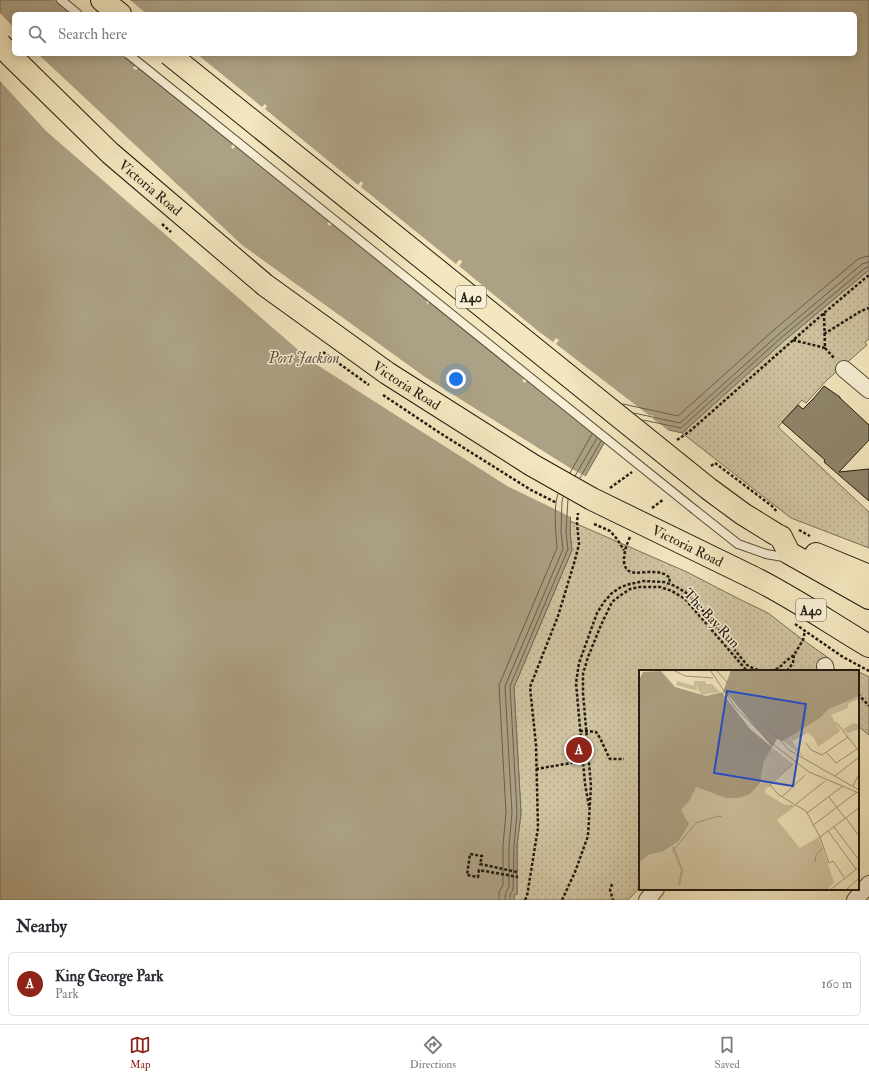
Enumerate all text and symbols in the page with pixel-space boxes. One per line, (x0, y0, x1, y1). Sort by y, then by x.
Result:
search box (12, 12, 857, 56)
icon: search (26, 23, 48, 45)
text: Search here (58, 25, 127, 44)
street label: Victoria Road (115, 156, 185, 219)
road number: A40 (456, 286, 486, 308)
water label: Port Jackson (267, 349, 340, 368)
street label: Victoria Road (369, 357, 444, 414)
your location (446, 369, 466, 389)
street label: Victoria Road (649, 521, 726, 571)
street label: The Bay Run (679, 585, 743, 652)
road number: A40 (796, 599, 826, 621)
inset map (639, 670, 859, 890)
pin: A (566, 735, 592, 765)
text: Nearby (16, 916, 67, 937)
text: King George Park (55, 967, 164, 986)
text: A (26, 976, 34, 992)
text: 160 m (821, 976, 852, 992)
text: Park (55, 986, 79, 1002)
tab: Map (129, 1034, 151, 1071)
tab: Directions (410, 1034, 456, 1071)
tab: Saved (715, 1034, 740, 1071)

